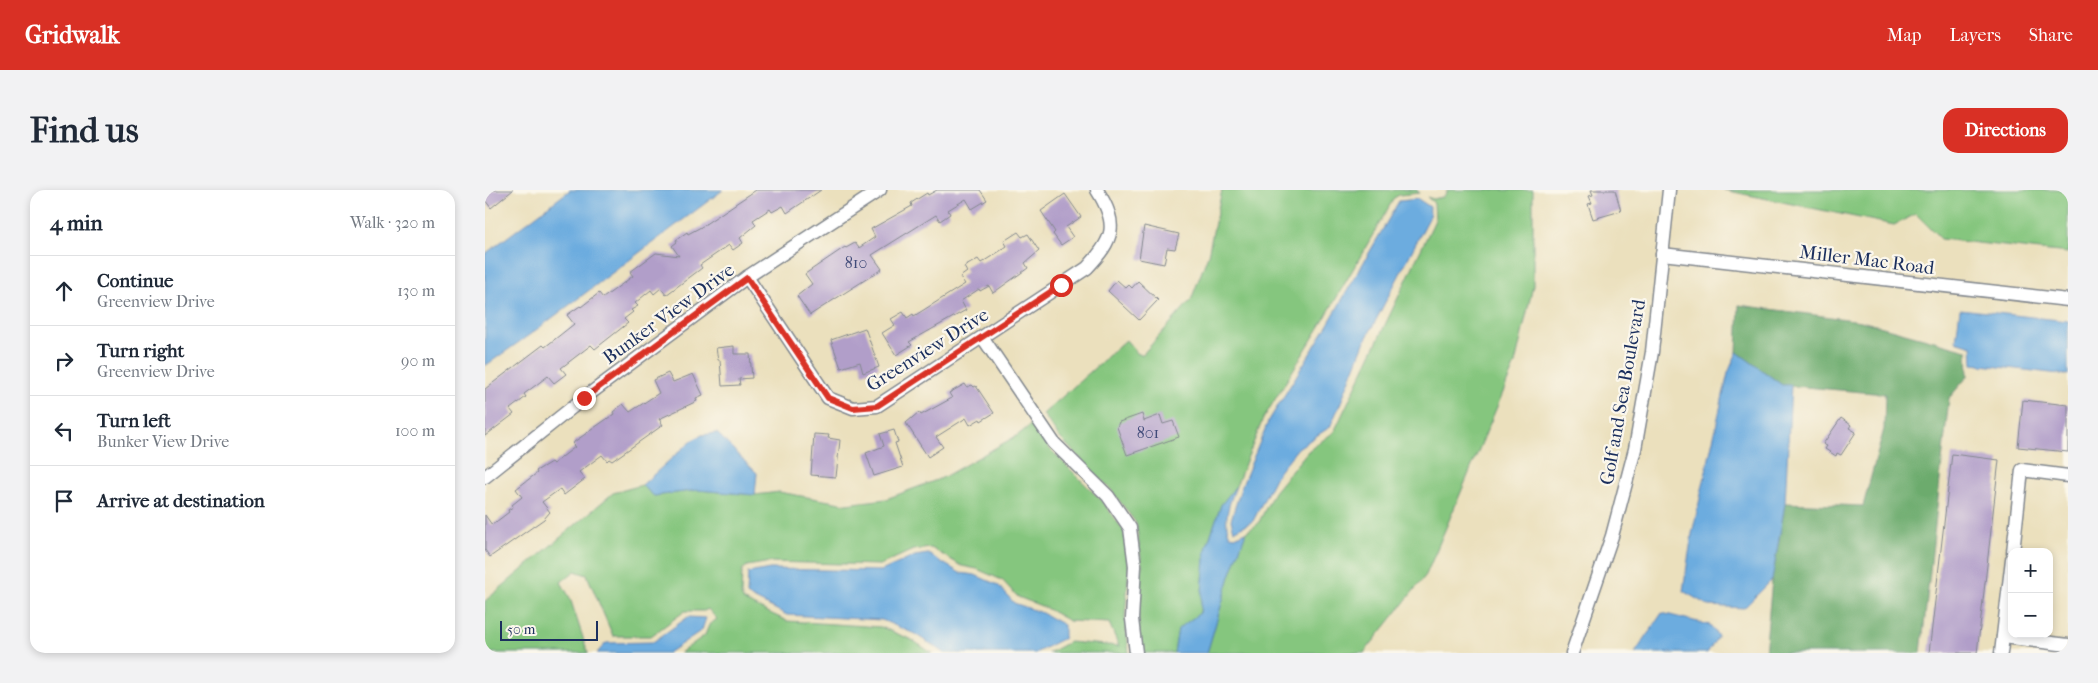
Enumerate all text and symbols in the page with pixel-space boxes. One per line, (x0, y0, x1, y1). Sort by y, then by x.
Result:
text: Gridwalk (25, 21, 120, 49)
text: Map (1887, 25, 1921, 46)
text: Layers (1949, 25, 2001, 46)
text: Share (2029, 25, 2073, 46)
button: Directions (1943, 108, 2068, 153)
text: Find us (30, 110, 139, 151)
text: 4 min (50, 211, 103, 235)
text: Walk · 320 m (350, 213, 435, 232)
street label: Miller Mac Road (1798, 241, 1936, 279)
house number: 810 (845, 253, 867, 272)
street label: Bunker View Drive (599, 259, 739, 369)
text: Continue (97, 270, 173, 292)
route start (1050, 274, 1073, 297)
icon: ahead (50, 277, 78, 305)
text: 130 m (397, 281, 435, 300)
text: Greenview Drive (97, 292, 215, 311)
street label: Golf and Sea Boulevard (1596, 297, 1650, 487)
street label: Greenview Drive (862, 303, 993, 396)
text: Turn right (97, 340, 184, 362)
icon: right (50, 347, 78, 375)
text: 90 m (401, 351, 435, 370)
text: Greenview Drive (97, 362, 215, 381)
route end (573, 387, 596, 410)
text: Turn left (97, 410, 171, 432)
icon: left (50, 417, 78, 445)
text: 100 m (395, 421, 435, 440)
house number: 801 (1137, 423, 1159, 442)
text: Bunker View Drive (97, 432, 229, 451)
icon: arrive (50, 487, 78, 515)
text: Arrive at destination (97, 490, 265, 512)
map controls (2008, 548, 2053, 638)
button: + (2008, 548, 2053, 593)
button: − (2008, 593, 2053, 638)
scale bar (500, 618, 597, 641)
text: 50 m (507, 621, 535, 638)

